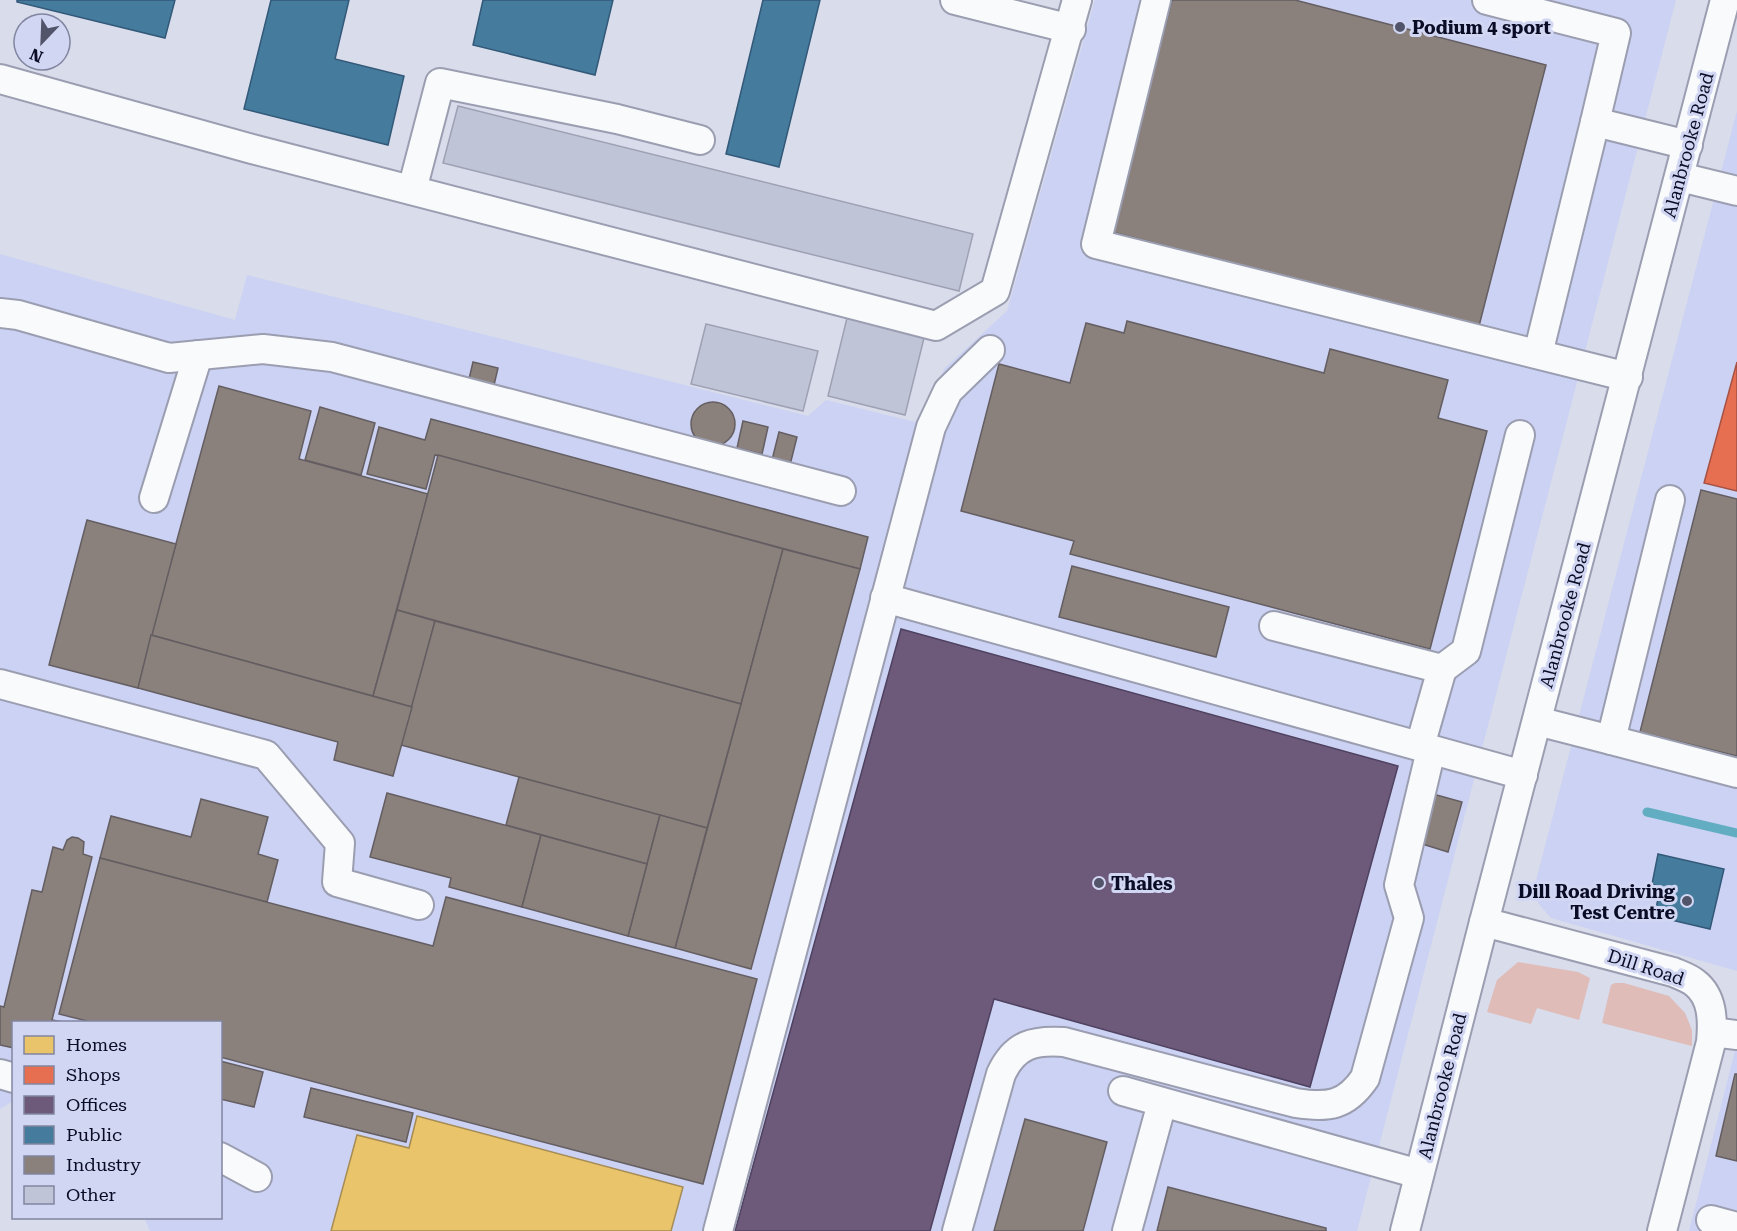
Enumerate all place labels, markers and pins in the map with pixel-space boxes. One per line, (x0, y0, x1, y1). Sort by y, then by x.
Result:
place label: Podium 4 sport (1412, 17, 1551, 38)
marker: Podium 4 sport (1393, 20, 1407, 34)
place label: Thales (1111, 873, 1172, 894)
marker: Thales (1092, 876, 1106, 890)
place label: Dill Road Driving Test Centre (1518, 881, 1676, 923)
marker: Dill Road Driving Test Centre (1680, 894, 1694, 908)

